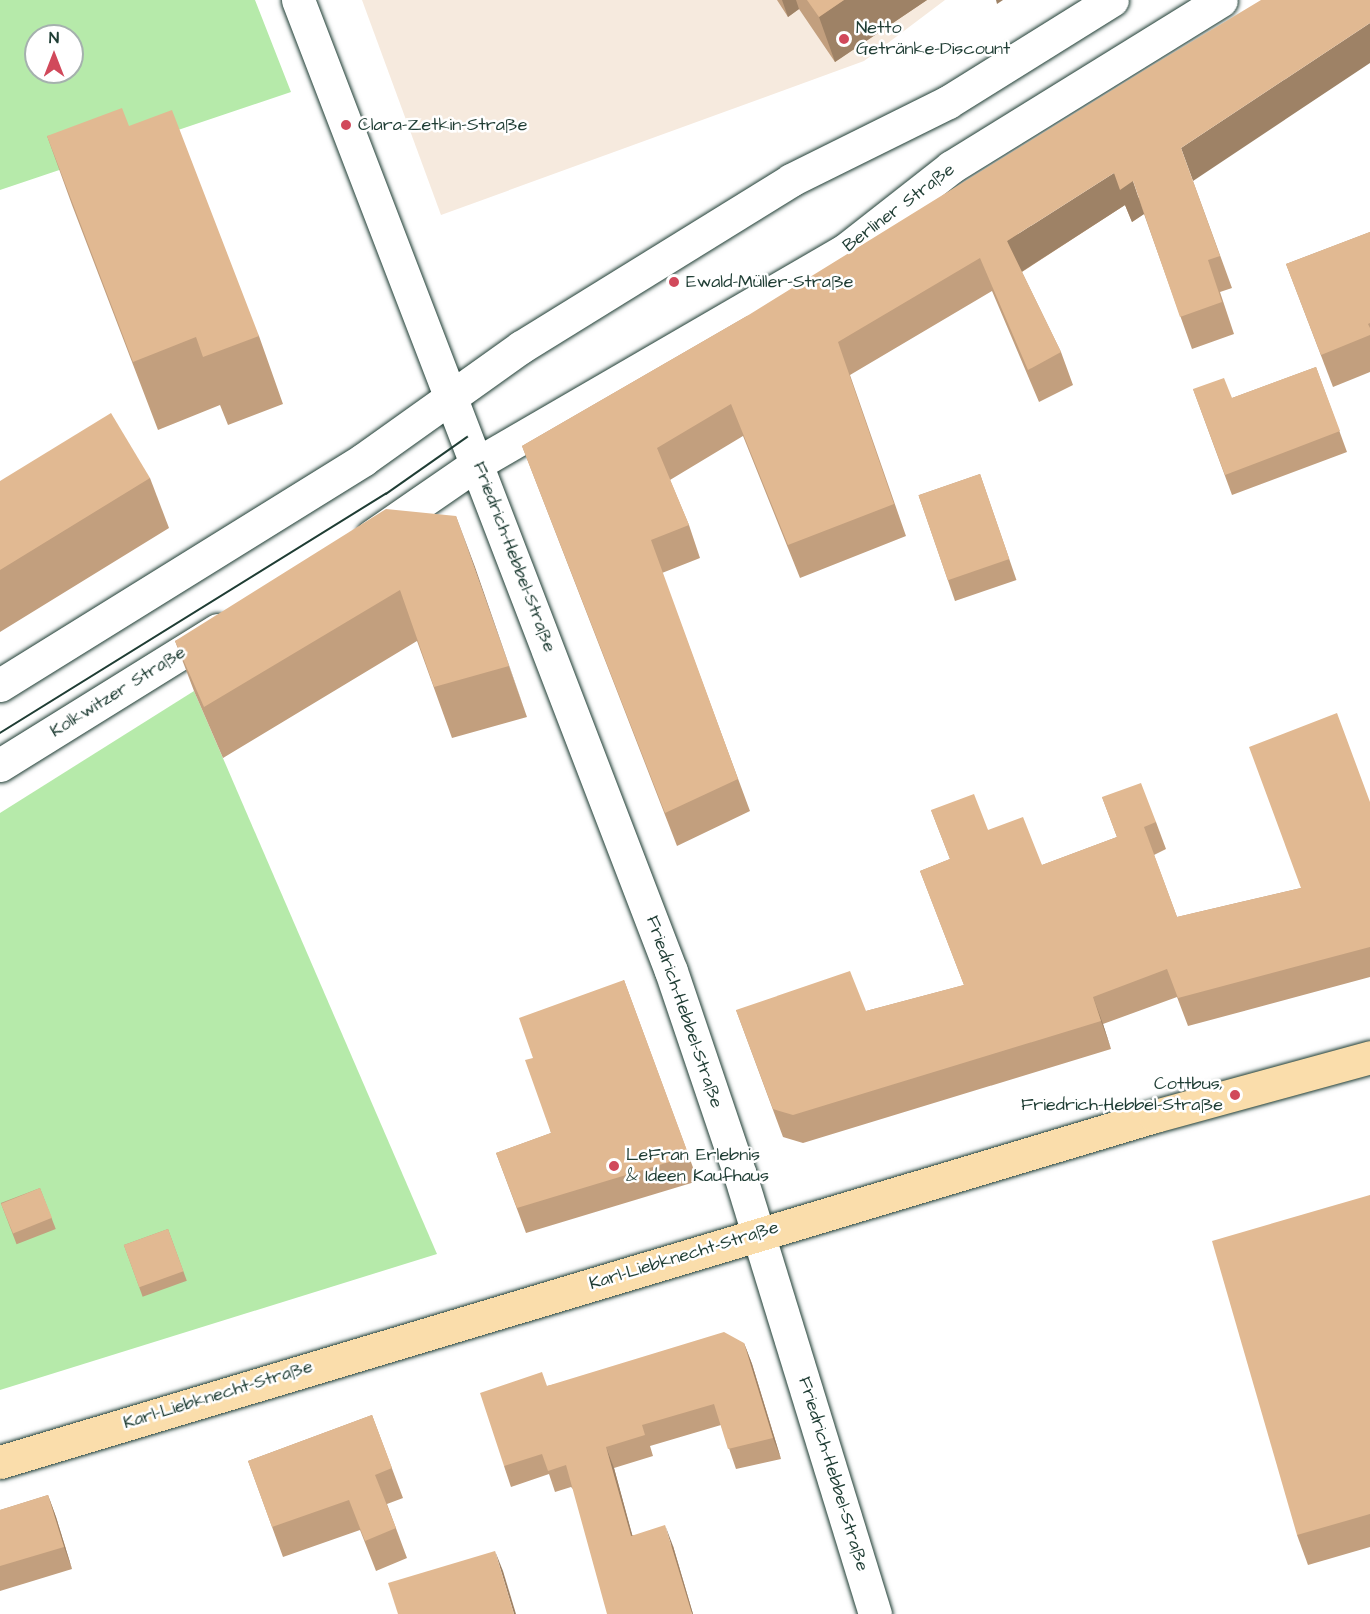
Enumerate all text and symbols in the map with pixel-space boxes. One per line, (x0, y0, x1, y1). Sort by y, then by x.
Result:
place label: Netto Getränke-Discount (856, 18, 1010, 60)
north arrow (24, 24, 84, 84)
text: N (49, 27, 59, 49)
marker: Netto Getränke-Discount (837, 32, 851, 46)
place label: Clara-Zetkin-Straße (358, 114, 527, 136)
marker: Clara-Zetkin-Straße (339, 118, 353, 132)
street label: Berliner Straße (839, 159, 959, 257)
place label: Ewald-Müller-Straße (686, 271, 853, 293)
marker: Ewald-Müller-Straße (667, 275, 681, 289)
street label: Friedrich-Hebbel-Straße (468, 459, 560, 655)
street label: Kolkwitzer Straße (46, 642, 190, 742)
street label: Friedrich-Hebbel-Straße (641, 913, 727, 1111)
place label: Cottbus, Friedrich-Hebbel-Straße (1021, 1074, 1223, 1116)
marker: Cottbus, Friedrich-Hebbel-Straße (1228, 1088, 1242, 1102)
place label: LeFran Erlebnis & Ideen Kaufhaus (626, 1145, 769, 1188)
marker: LeFran Erlebnis & Ideen Kaufhaus (607, 1159, 621, 1173)
street label: Karl-Liebknecht-Straße (587, 1217, 781, 1295)
street label: Karl-Liebknecht-Straße (121, 1356, 315, 1434)
street label: Friedrich-Hebbel-Straße (793, 1374, 873, 1574)

